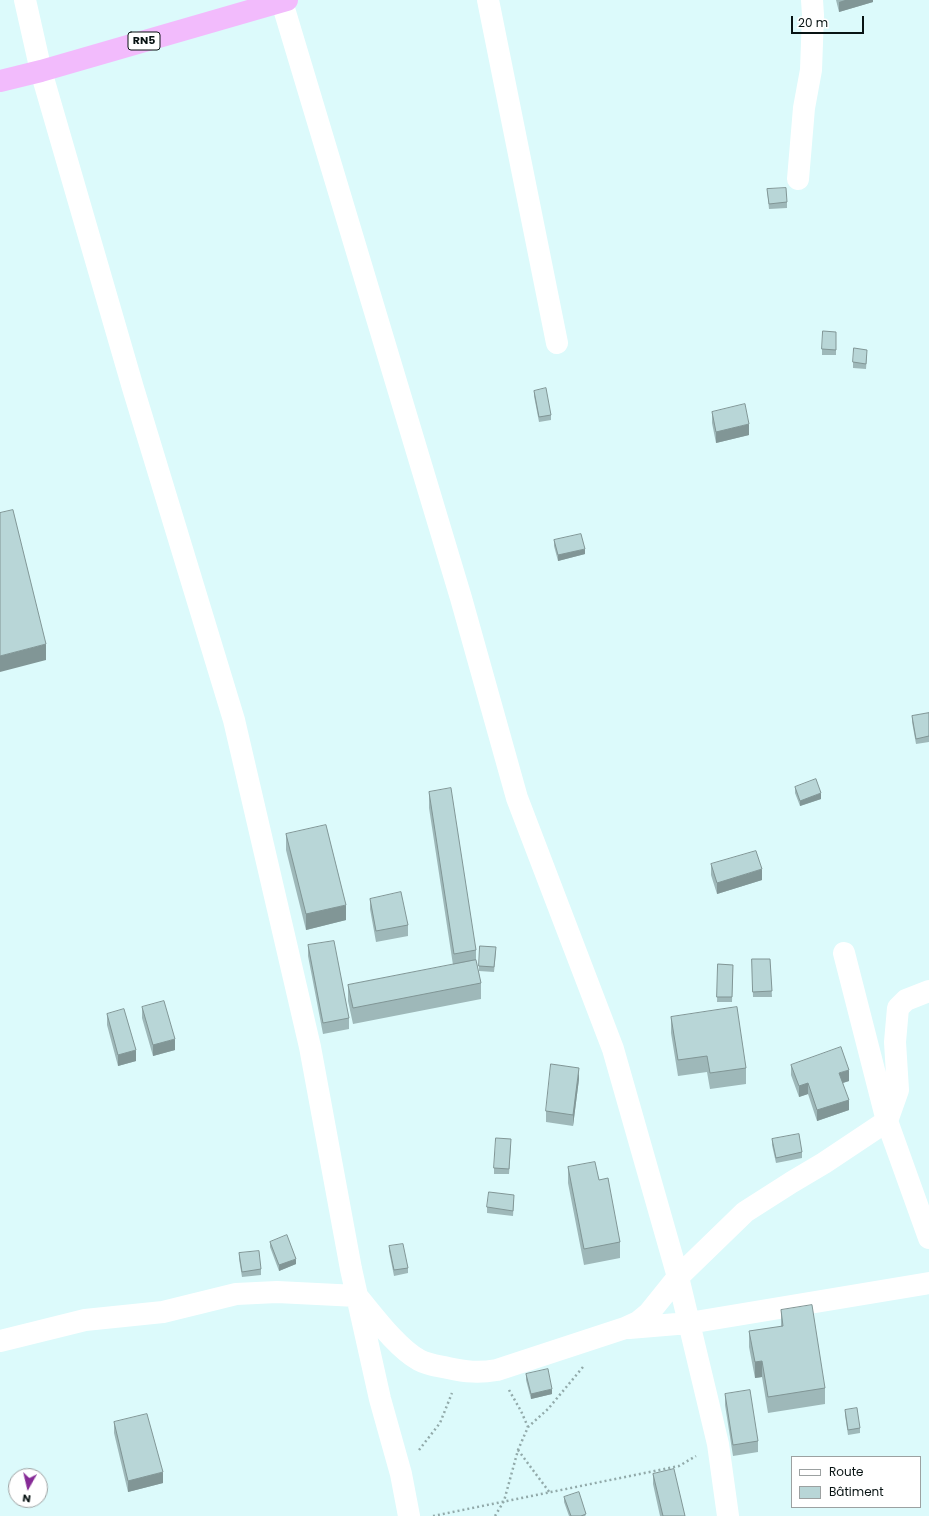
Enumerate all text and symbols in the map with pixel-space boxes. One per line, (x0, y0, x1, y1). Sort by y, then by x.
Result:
scale bar (793, 8, 866, 34)
text: 20 m (798, 14, 828, 31)
road number: RN5 (128, 32, 160, 50)
legend (791, 1456, 921, 1508)
text: Route (829, 1463, 863, 1480)
north arrow (8, 1468, 48, 1508)
text: Bâtiment (829, 1483, 884, 1500)
text: N (21, 1490, 32, 1507)

